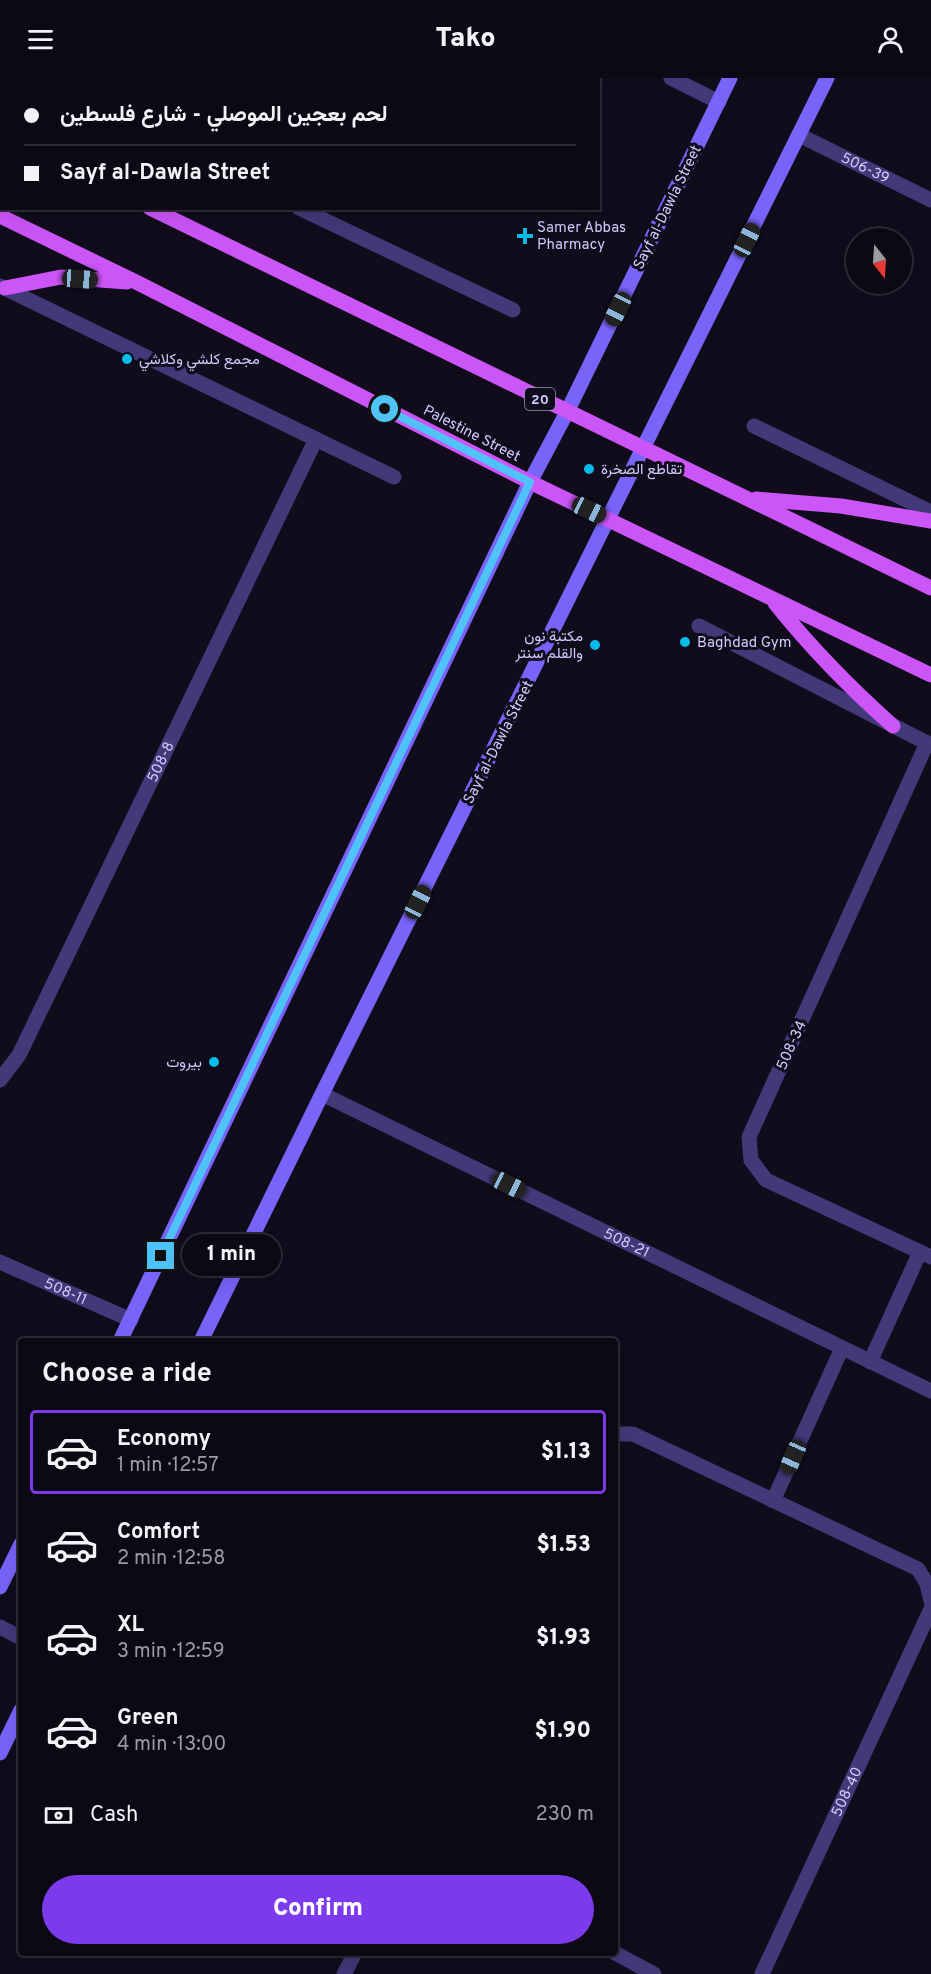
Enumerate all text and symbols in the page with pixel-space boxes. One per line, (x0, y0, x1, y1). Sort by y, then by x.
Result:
text: Tako (435, 22, 496, 56)
icon: menu (24, 23, 57, 56)
icon: person (874, 23, 907, 56)
text: لحم بعجين الموصلي - شارع فلسطين (60, 102, 388, 129)
street label: Sayf al-Dawla Street (630, 142, 707, 273)
street label: 506-39 (837, 149, 892, 189)
text: Sayf al-Dawla Street (60, 160, 270, 187)
place label: Samer Abbas Pharmacy (537, 219, 626, 255)
car (731, 220, 763, 260)
north arrow (846, 228, 912, 294)
map controls (846, 228, 912, 294)
marker: Samer Abbas Pharmacy (518, 229, 532, 243)
car (61, 269, 99, 289)
car (602, 289, 634, 329)
place label: مجمع كلشي وكلاشي (139, 351, 260, 372)
marker: مجمع كلشي وكلاشي (120, 352, 134, 366)
road number: 20 (525, 388, 555, 410)
route start (371, 395, 398, 422)
street label: Palestine Street (420, 402, 523, 467)
place label: تقاطع الصخرة (601, 461, 682, 480)
marker: تقاطع الصخرة (582, 462, 596, 476)
car (569, 494, 609, 526)
place label: مكتبة نون والقلم سنتر (514, 628, 583, 664)
place label: Baghdad Gym (697, 634, 792, 653)
marker: Baghdad Gym (678, 635, 692, 649)
marker: مكتبة نون والقلم سنتر (588, 638, 602, 652)
street label: Sayf al-Dawla Street (460, 678, 539, 808)
street label: 508-8 (144, 739, 180, 786)
car (402, 882, 434, 922)
street label: 508-34 (773, 1018, 812, 1073)
place label: بيروت (166, 1054, 202, 1073)
marker: بيروت (207, 1055, 221, 1069)
car (489, 1169, 529, 1201)
street label: 508-21 (600, 1225, 652, 1263)
callout: 1 min (182, 1235, 281, 1277)
route end (147, 1242, 174, 1269)
text: 1 min (207, 1242, 256, 1268)
street label: 508-11 (41, 1275, 90, 1310)
text: Choose a ride (42, 1357, 212, 1391)
icon: car (45, 1425, 99, 1479)
text: Economy (117, 1426, 211, 1453)
car (777, 1437, 809, 1477)
text: $1.13 (541, 1439, 591, 1466)
text: 1 min · 12:57 (117, 1453, 219, 1479)
icon: car (45, 1518, 99, 1572)
text: Comfort (117, 1519, 200, 1546)
text: $1.53 (536, 1532, 591, 1559)
text: 2 min · 12:58 (117, 1546, 225, 1572)
icon: car (45, 1611, 99, 1665)
text: XL (117, 1612, 144, 1639)
text: $1.93 (536, 1625, 591, 1652)
text: 3 min · 12:59 (117, 1639, 225, 1665)
icon: car (45, 1704, 99, 1758)
text: Green (117, 1705, 179, 1732)
text: $1.90 (535, 1718, 591, 1745)
text: 4 min · 13:00 (117, 1732, 226, 1758)
street label: 508-40 (828, 1764, 868, 1820)
icon: cash (42, 1799, 75, 1832)
text: Cash (90, 1802, 139, 1829)
text: 230 m (535, 1802, 594, 1828)
button: Confirm (42, 1875, 594, 1944)

